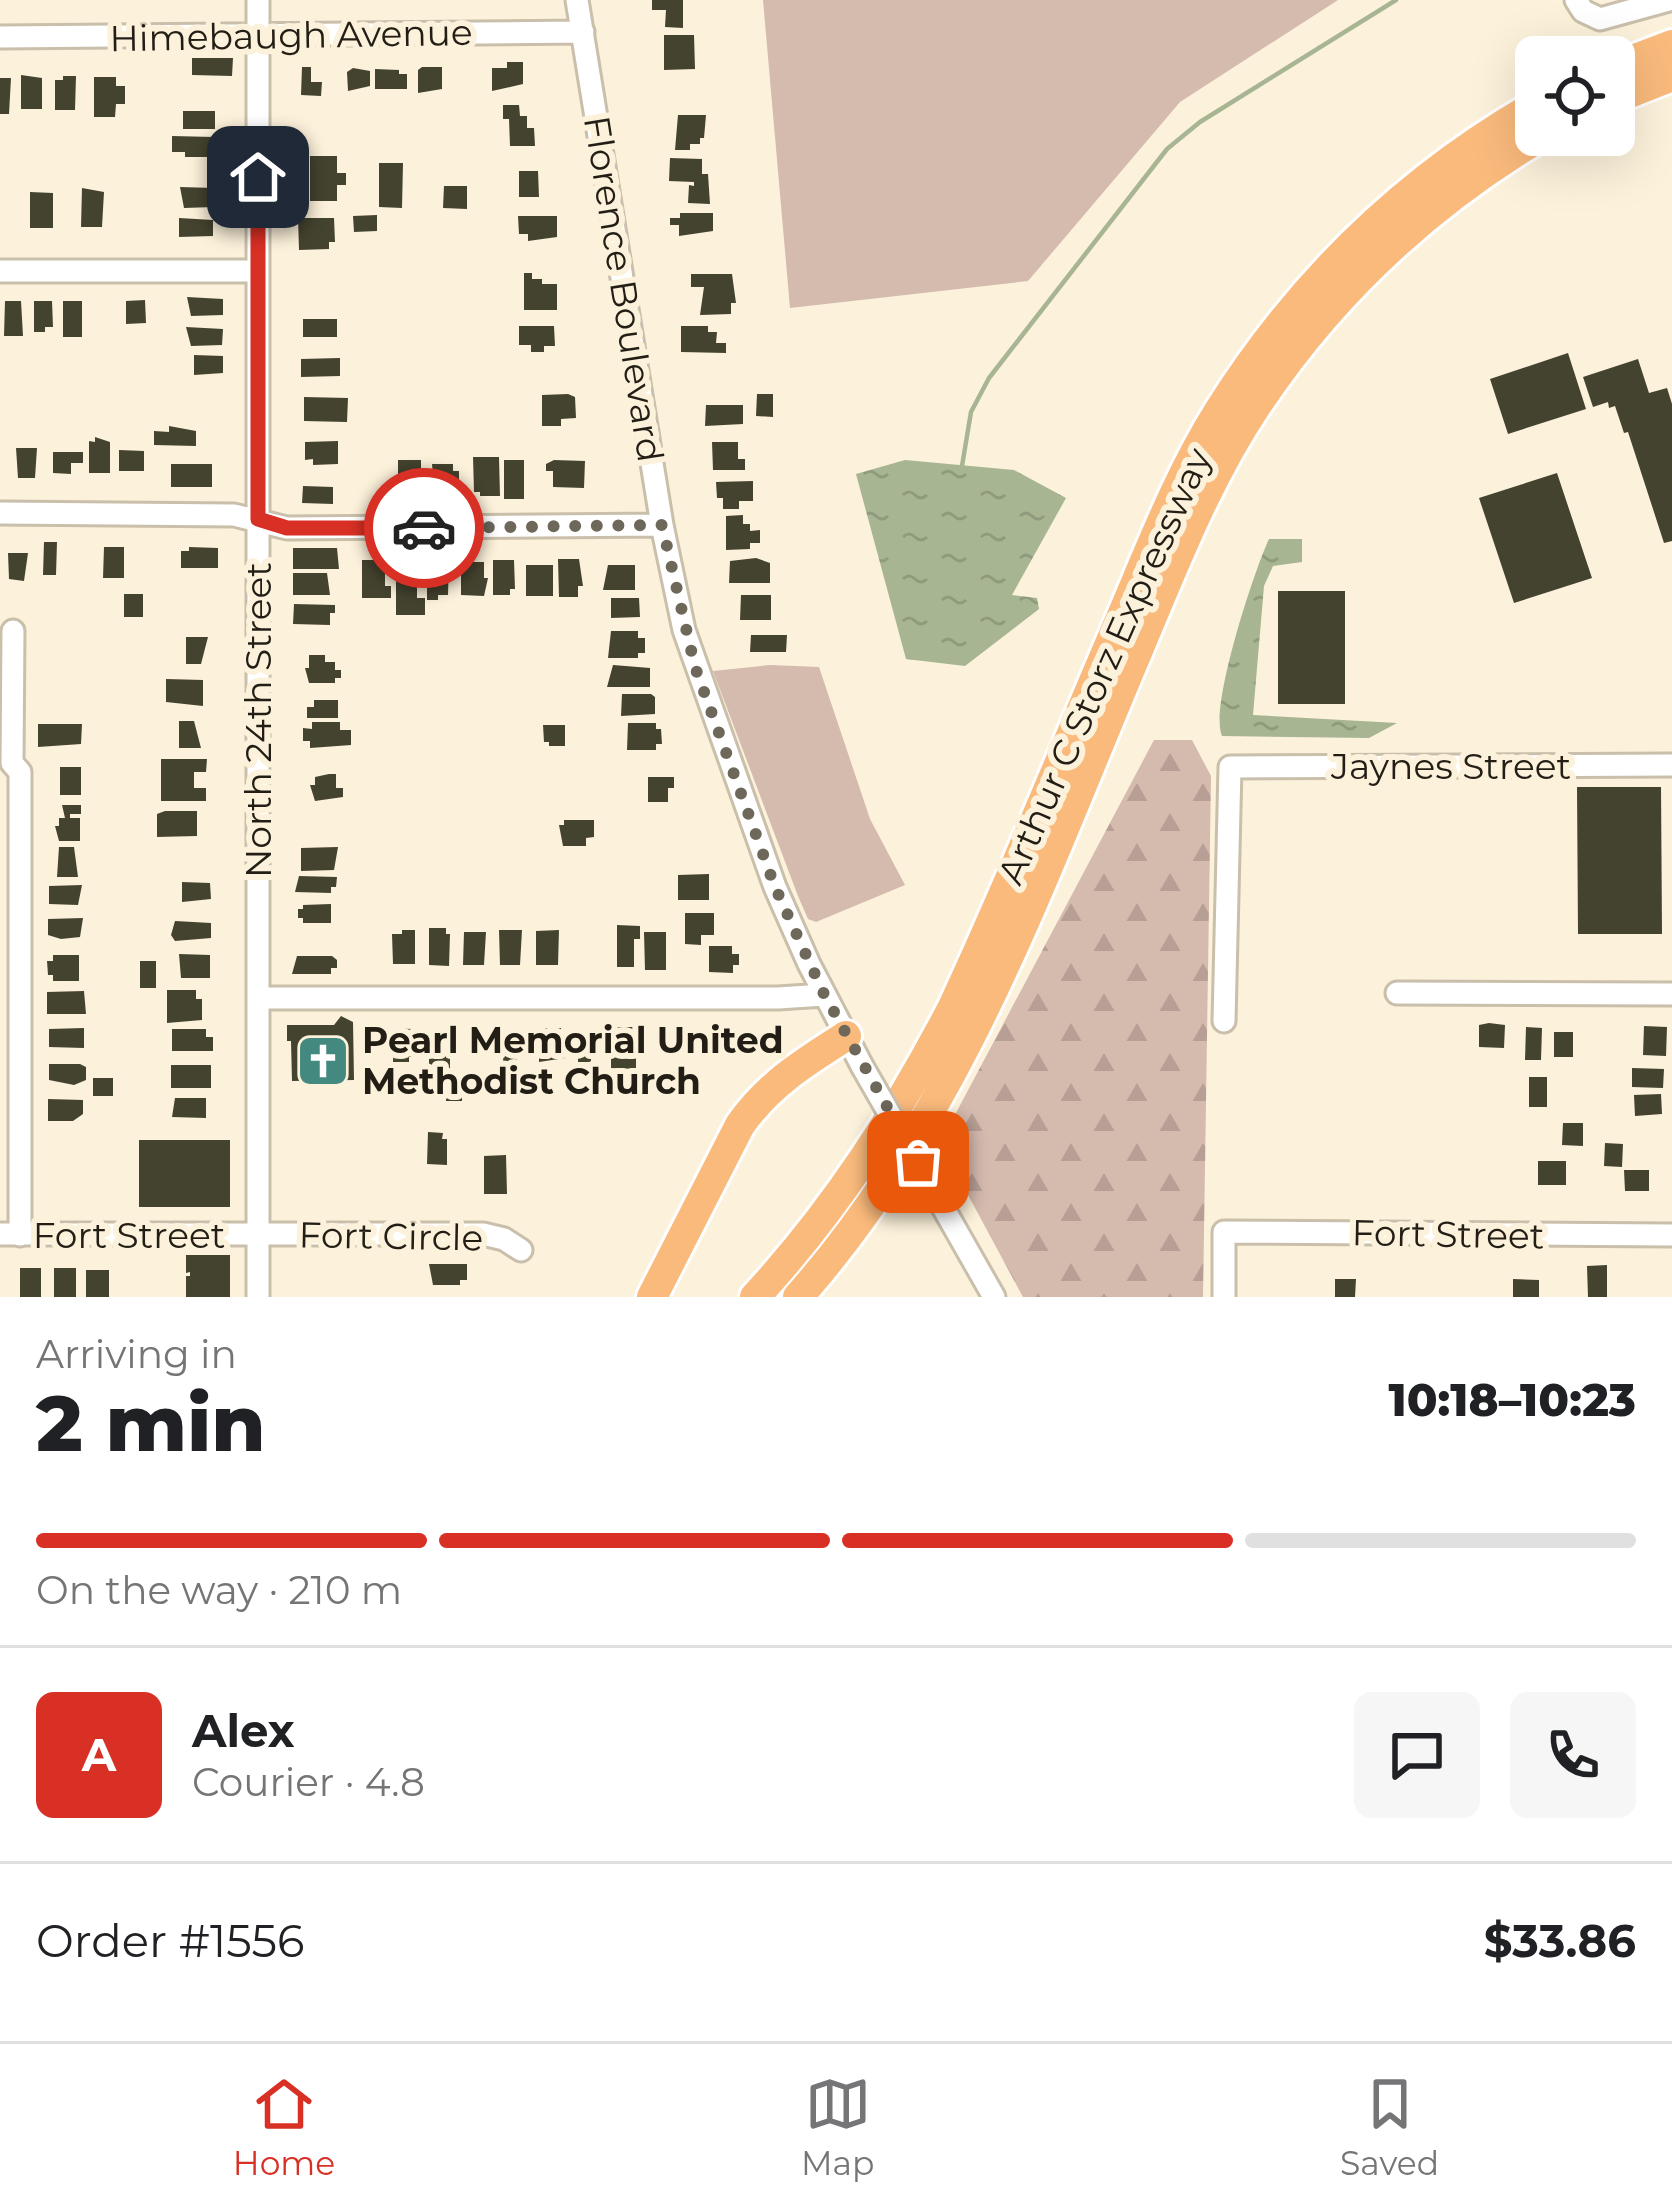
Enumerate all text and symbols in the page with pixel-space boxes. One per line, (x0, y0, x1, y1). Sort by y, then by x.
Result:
street label: Himebaugh Avenue (109, 10, 473, 60)
map controls (1515, 36, 1635, 156)
button: locate (1515, 36, 1635, 156)
street label: Florence Boulevard (575, 113, 673, 465)
pin (207, 126, 309, 228)
icon: home (225, 144, 291, 210)
street label: Arthur C Storz Expressway (988, 441, 1220, 891)
courier (364, 468, 484, 588)
icon: car (391, 495, 457, 561)
street label: North 24th Street (236, 562, 280, 878)
street label: Jaynes Street (1330, 744, 1571, 788)
place label: Pearl Memorial United Methodist Church (362, 1018, 784, 1103)
church icon: Pearl Memorial United Methodist Church (295, 1033, 351, 1089)
pin (867, 1111, 969, 1213)
icon: bag (885, 1129, 951, 1195)
street label: Fort Street (1351, 1210, 1545, 1258)
street label: Fort Circle (298, 1212, 484, 1260)
street label: Fort Street (33, 1213, 225, 1257)
text: Arriving in (36, 1330, 237, 1378)
text: 10:18–10:23 (1389, 1372, 1636, 1427)
text: 2 min (36, 1375, 266, 1471)
text: On the way · 210 m (36, 1566, 402, 1614)
button: chat (1354, 1692, 1480, 1818)
button: phone (1510, 1692, 1636, 1818)
text: Alex (192, 1703, 295, 1758)
text: A (82, 1727, 116, 1782)
text: Courier · 4.8 (192, 1758, 425, 1806)
text: Order #1556 (36, 1913, 304, 1968)
text: $33.86 (1484, 1913, 1636, 1968)
tab: Home (233, 2071, 335, 2183)
tab: Map (801, 2071, 874, 2183)
tab: Saved (1340, 2071, 1439, 2183)

